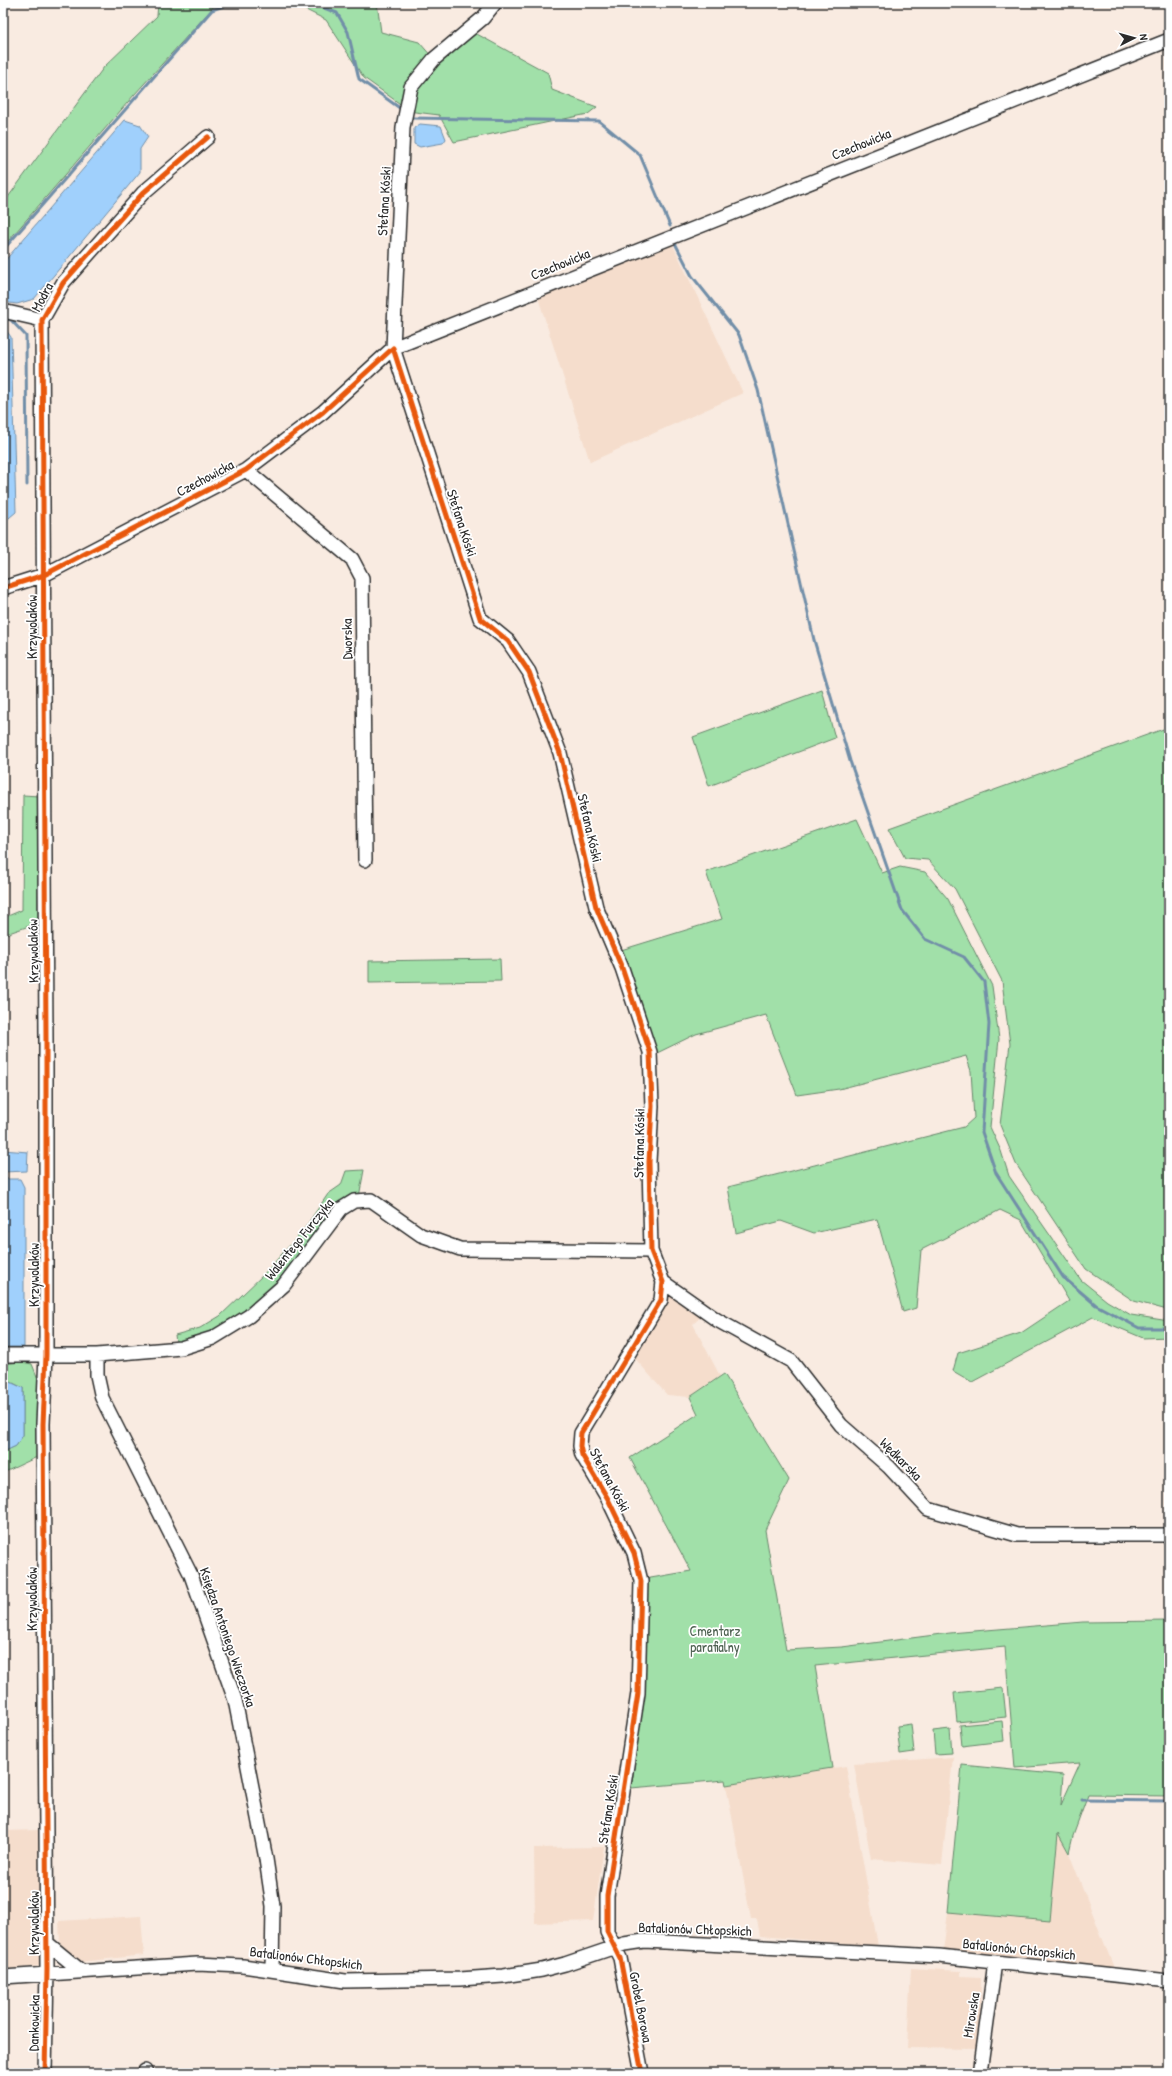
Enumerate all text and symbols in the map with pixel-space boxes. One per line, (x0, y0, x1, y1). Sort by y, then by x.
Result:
north arrow (1114, 18, 1154, 58)
text: N (1137, 33, 1151, 41)
street label: Czechowicka (828, 123, 894, 164)
street label: Stefana Kóski (372, 166, 395, 236)
street label: Czechowicka (527, 243, 593, 284)
street label: Modra (26, 278, 57, 315)
street label: Czechowicka (173, 454, 237, 501)
street label: Stefana Kóski (443, 487, 482, 559)
street label: Krzywolaków (22, 595, 42, 659)
street label: Dworska (337, 618, 356, 660)
street label: Stefana Kóski (573, 792, 608, 864)
street label: Krzywolaków (22, 918, 44, 983)
street label: Stefana Kóski (628, 1108, 649, 1178)
street label: Walentego Furczyka (260, 1193, 339, 1284)
street label: Krzywolaków (24, 1243, 44, 1307)
street label: Wędkarska (876, 1433, 927, 1484)
street label: Stefana Kóski (586, 1445, 635, 1515)
street label: Księdza Antoniego Wieczorka (195, 1565, 261, 1710)
street label: Krzywolaków (22, 1567, 42, 1631)
park label: Cmentarz parafialny (690, 1621, 740, 1657)
street label: Stefana Kóski (593, 1773, 622, 1845)
street label: Krzywolaków (24, 1891, 44, 1955)
street label: Batalionów Chłopskich (638, 1917, 752, 1941)
street label: Batalionów Chłopskich (962, 1933, 1076, 1965)
street label: Batalionów Chłopskich (249, 1941, 364, 1975)
street label: Grobel Borowa (625, 1970, 658, 2044)
street label: Mirowska (958, 1990, 984, 2039)
street label: Dankowicka (24, 1994, 43, 2051)

